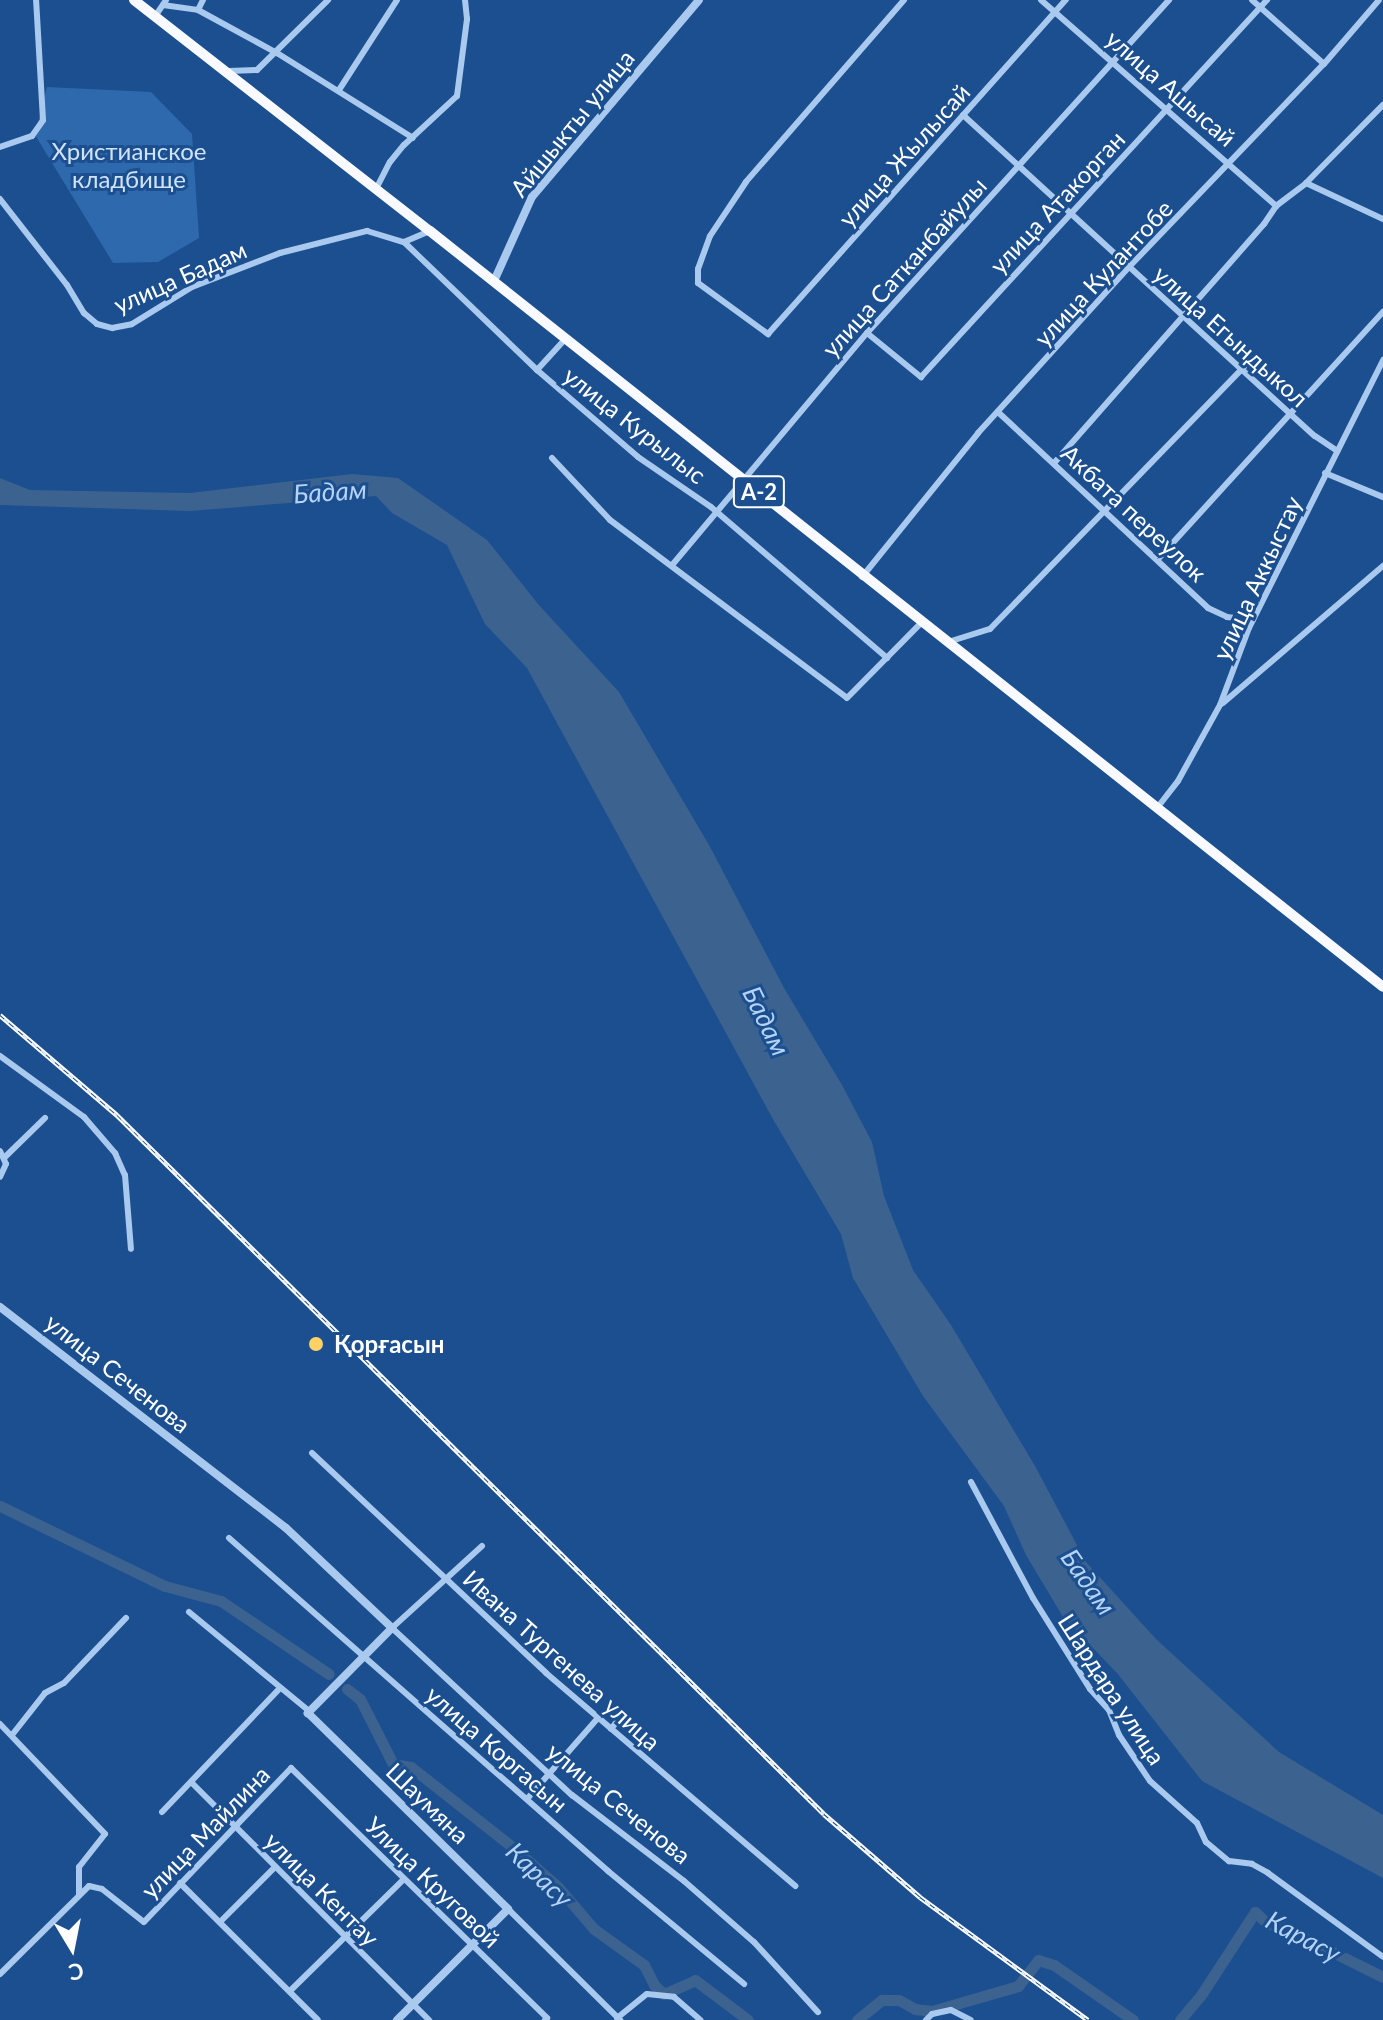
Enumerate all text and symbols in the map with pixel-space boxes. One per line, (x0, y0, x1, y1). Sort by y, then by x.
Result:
street label: улица Ашысай (1100, 24, 1242, 152)
street label: Айшыкты улица (504, 44, 640, 202)
street label: улица Жылысай (832, 78, 976, 232)
street label: улица Атакорган (983, 125, 1131, 279)
park label: Христианское кладбище (51, 137, 207, 193)
street label: улица Сатканбайулы (816, 171, 992, 363)
street label: улица Кулантобе (1028, 194, 1178, 352)
street label: улица Бадам (109, 235, 251, 319)
street label: улица Егындыкол (1148, 259, 1314, 413)
street label: улица Курылыс (558, 361, 712, 489)
street label: Акбата переулок (1056, 439, 1212, 587)
water label: Бадам (292, 474, 368, 510)
road number: A-2 (731, 474, 787, 510)
street label: улица Аккыстау (1206, 491, 1308, 665)
water label: Бадам (736, 981, 796, 1061)
street label: улица Сеченова (40, 1307, 196, 1439)
place label: Қорғасын (334, 1330, 444, 1358)
marker: Қорғасын (305, 1333, 327, 1355)
water label: Бадам (1054, 1543, 1122, 1621)
street label: Ивана Тургенева улица (458, 1564, 666, 1756)
street label: Шардара улица (1052, 1608, 1172, 1770)
street label: улица Коргасын (420, 1680, 574, 1818)
street label: улица Сеченова (541, 1736, 697, 1870)
street label: Шаумяна (381, 1757, 475, 1849)
street label: улица Майлина (135, 1760, 275, 1904)
street label: Улица Круговой (360, 1811, 506, 1953)
street label: улица Кентау (259, 1826, 385, 1952)
water label: Карасу (499, 1836, 579, 1914)
water label: Карасу (1260, 1904, 1346, 1970)
north arrow (32, 1908, 112, 1988)
text: С (67, 1958, 86, 1987)

